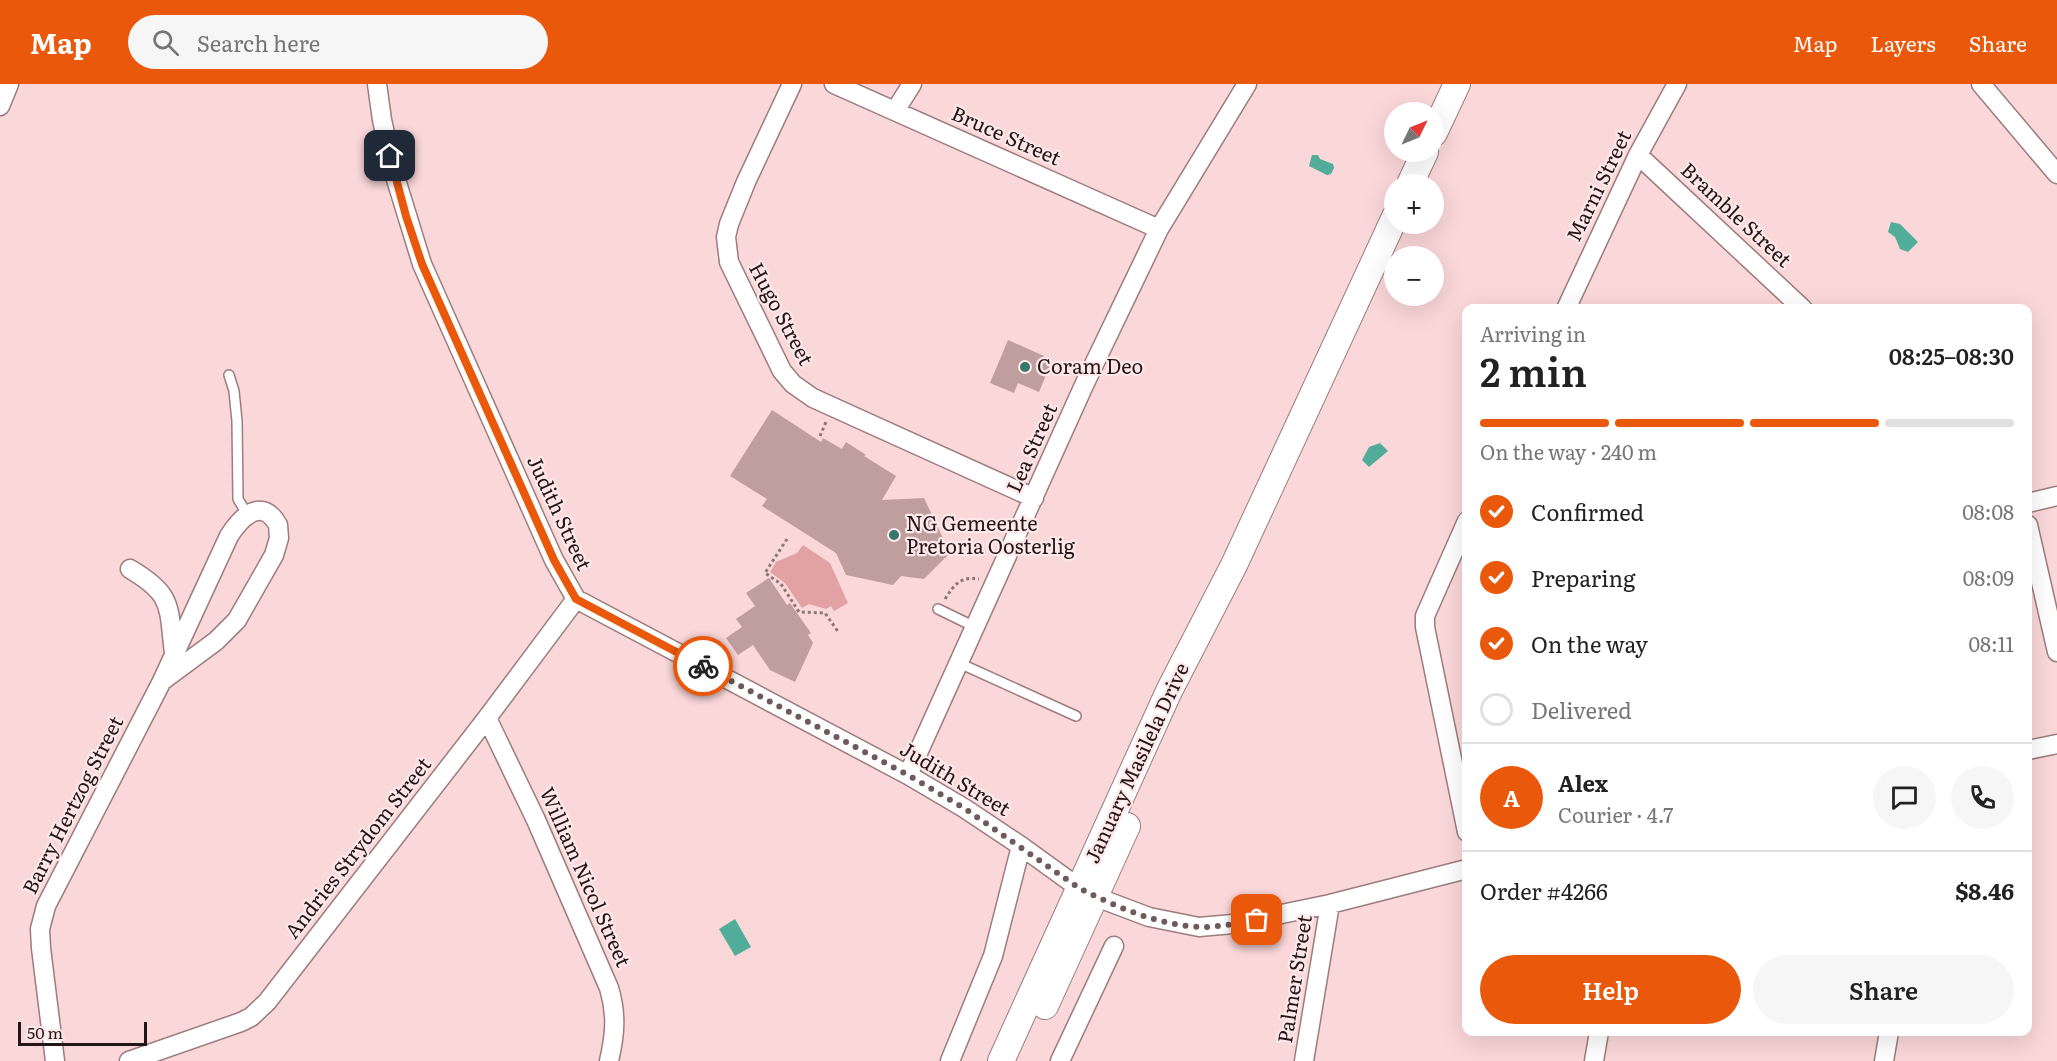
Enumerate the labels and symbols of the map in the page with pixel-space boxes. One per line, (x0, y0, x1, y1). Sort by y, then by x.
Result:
street label: Bruce Street (947, 97, 1066, 172)
north arrow (1384, 102, 1444, 162)
street label: Marni Street (1557, 124, 1637, 246)
pin (364, 130, 415, 181)
street label: Bramble Street (1675, 154, 1800, 273)
street label: Hugo Street (743, 256, 822, 370)
place label: Coram Deo (1037, 350, 1143, 380)
marker: Coram Deo (1018, 360, 1032, 374)
street label: Lea Street (997, 398, 1063, 497)
street label: Judith Street (521, 450, 601, 575)
place label: NG Gemeente Pretoria Oosterlig (906, 507, 1076, 560)
marker: NG Gemeente Pretoria Oosterlig (887, 528, 901, 542)
courier (673, 636, 733, 696)
street label: January Masilela Drive (1075, 657, 1195, 867)
street label: Barry Hertzog Street (13, 710, 129, 898)
street label: Judith Street (895, 732, 1017, 822)
street label: Andries Strydom Street (276, 750, 437, 944)
street label: William Nicol Street (534, 781, 640, 971)
pin (1231, 894, 1282, 945)
street label: Palmer Street (1268, 912, 1318, 1045)
scale bar (18, 1019, 147, 1046)

